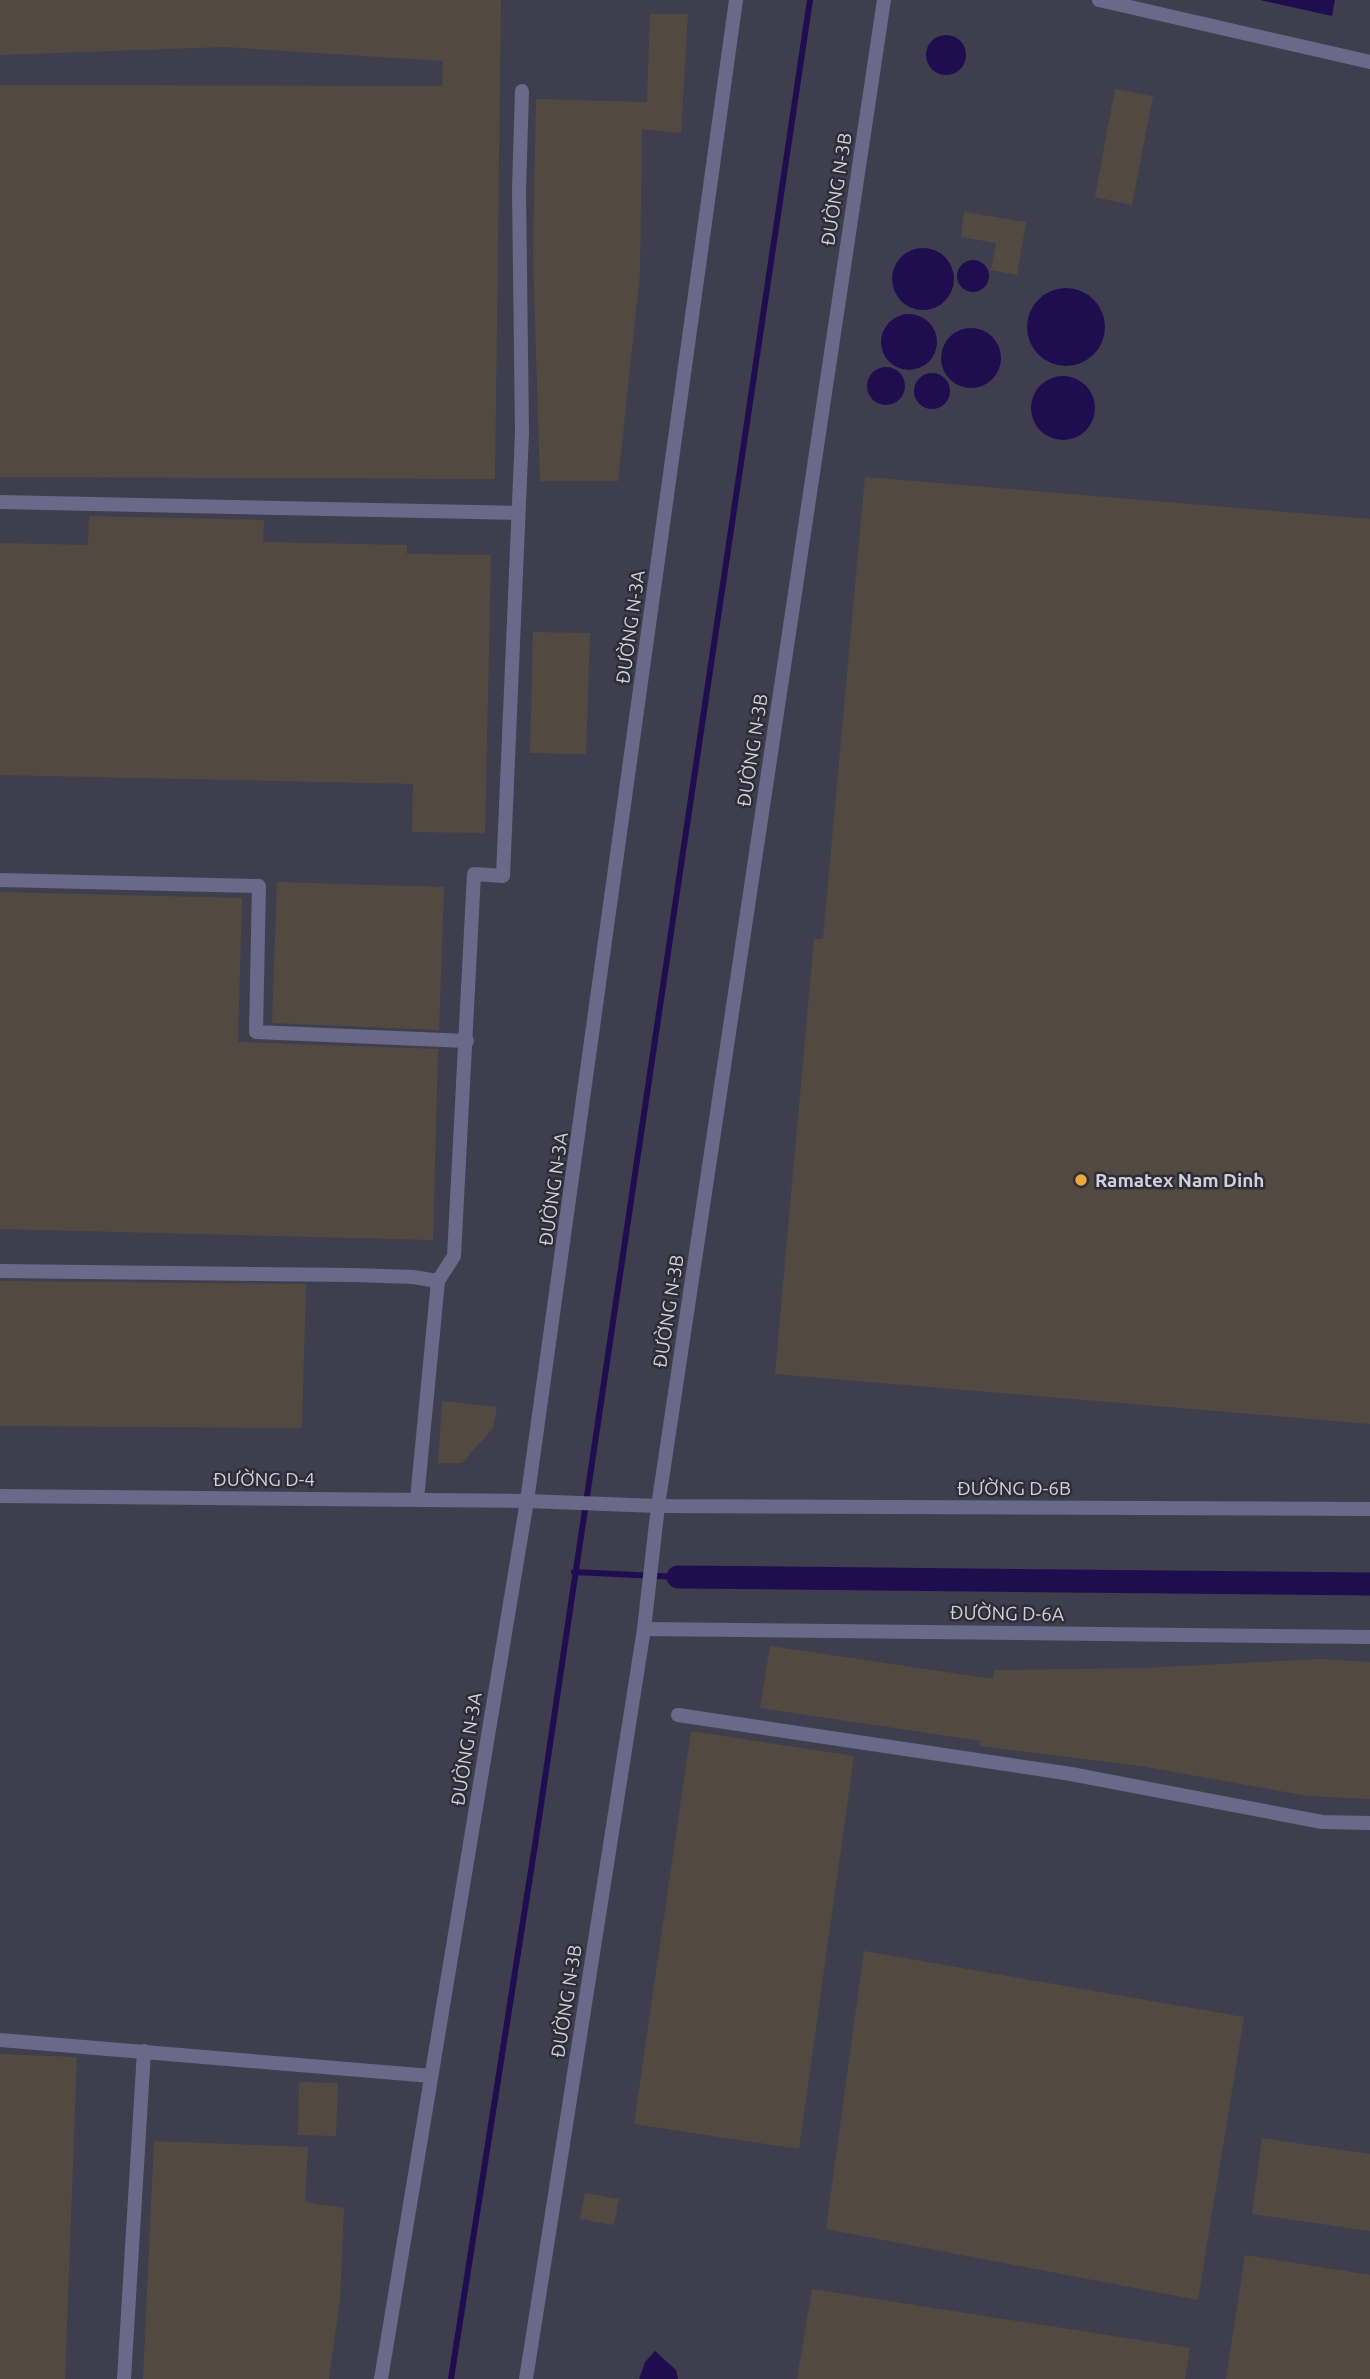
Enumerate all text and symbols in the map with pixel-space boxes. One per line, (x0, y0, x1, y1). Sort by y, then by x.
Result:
street label: ĐƯỜNG N-3B (816, 131, 856, 247)
street label: ĐƯỜNG N-3A (611, 568, 649, 685)
street label: ĐƯỜNG N-3B (732, 692, 772, 808)
street label: ĐƯỜNG N-3A (534, 1130, 572, 1247)
place label: Ramatex Nam Dinh (1095, 1169, 1264, 1191)
marker: Ramatex Nam Dinh (1073, 1172, 1089, 1188)
street label: ĐƯỜNG N-3B (648, 1253, 688, 1369)
street label: ĐƯỜNG D-4 (213, 1468, 315, 1490)
street label: ĐƯỜNG D-6B (957, 1477, 1071, 1499)
street label: ĐƯỜNG D-6A (950, 1601, 1065, 1625)
street label: ĐƯỜNG N-3A (446, 1690, 486, 1807)
street label: ĐƯỜNG N-3B (546, 1943, 586, 2059)

